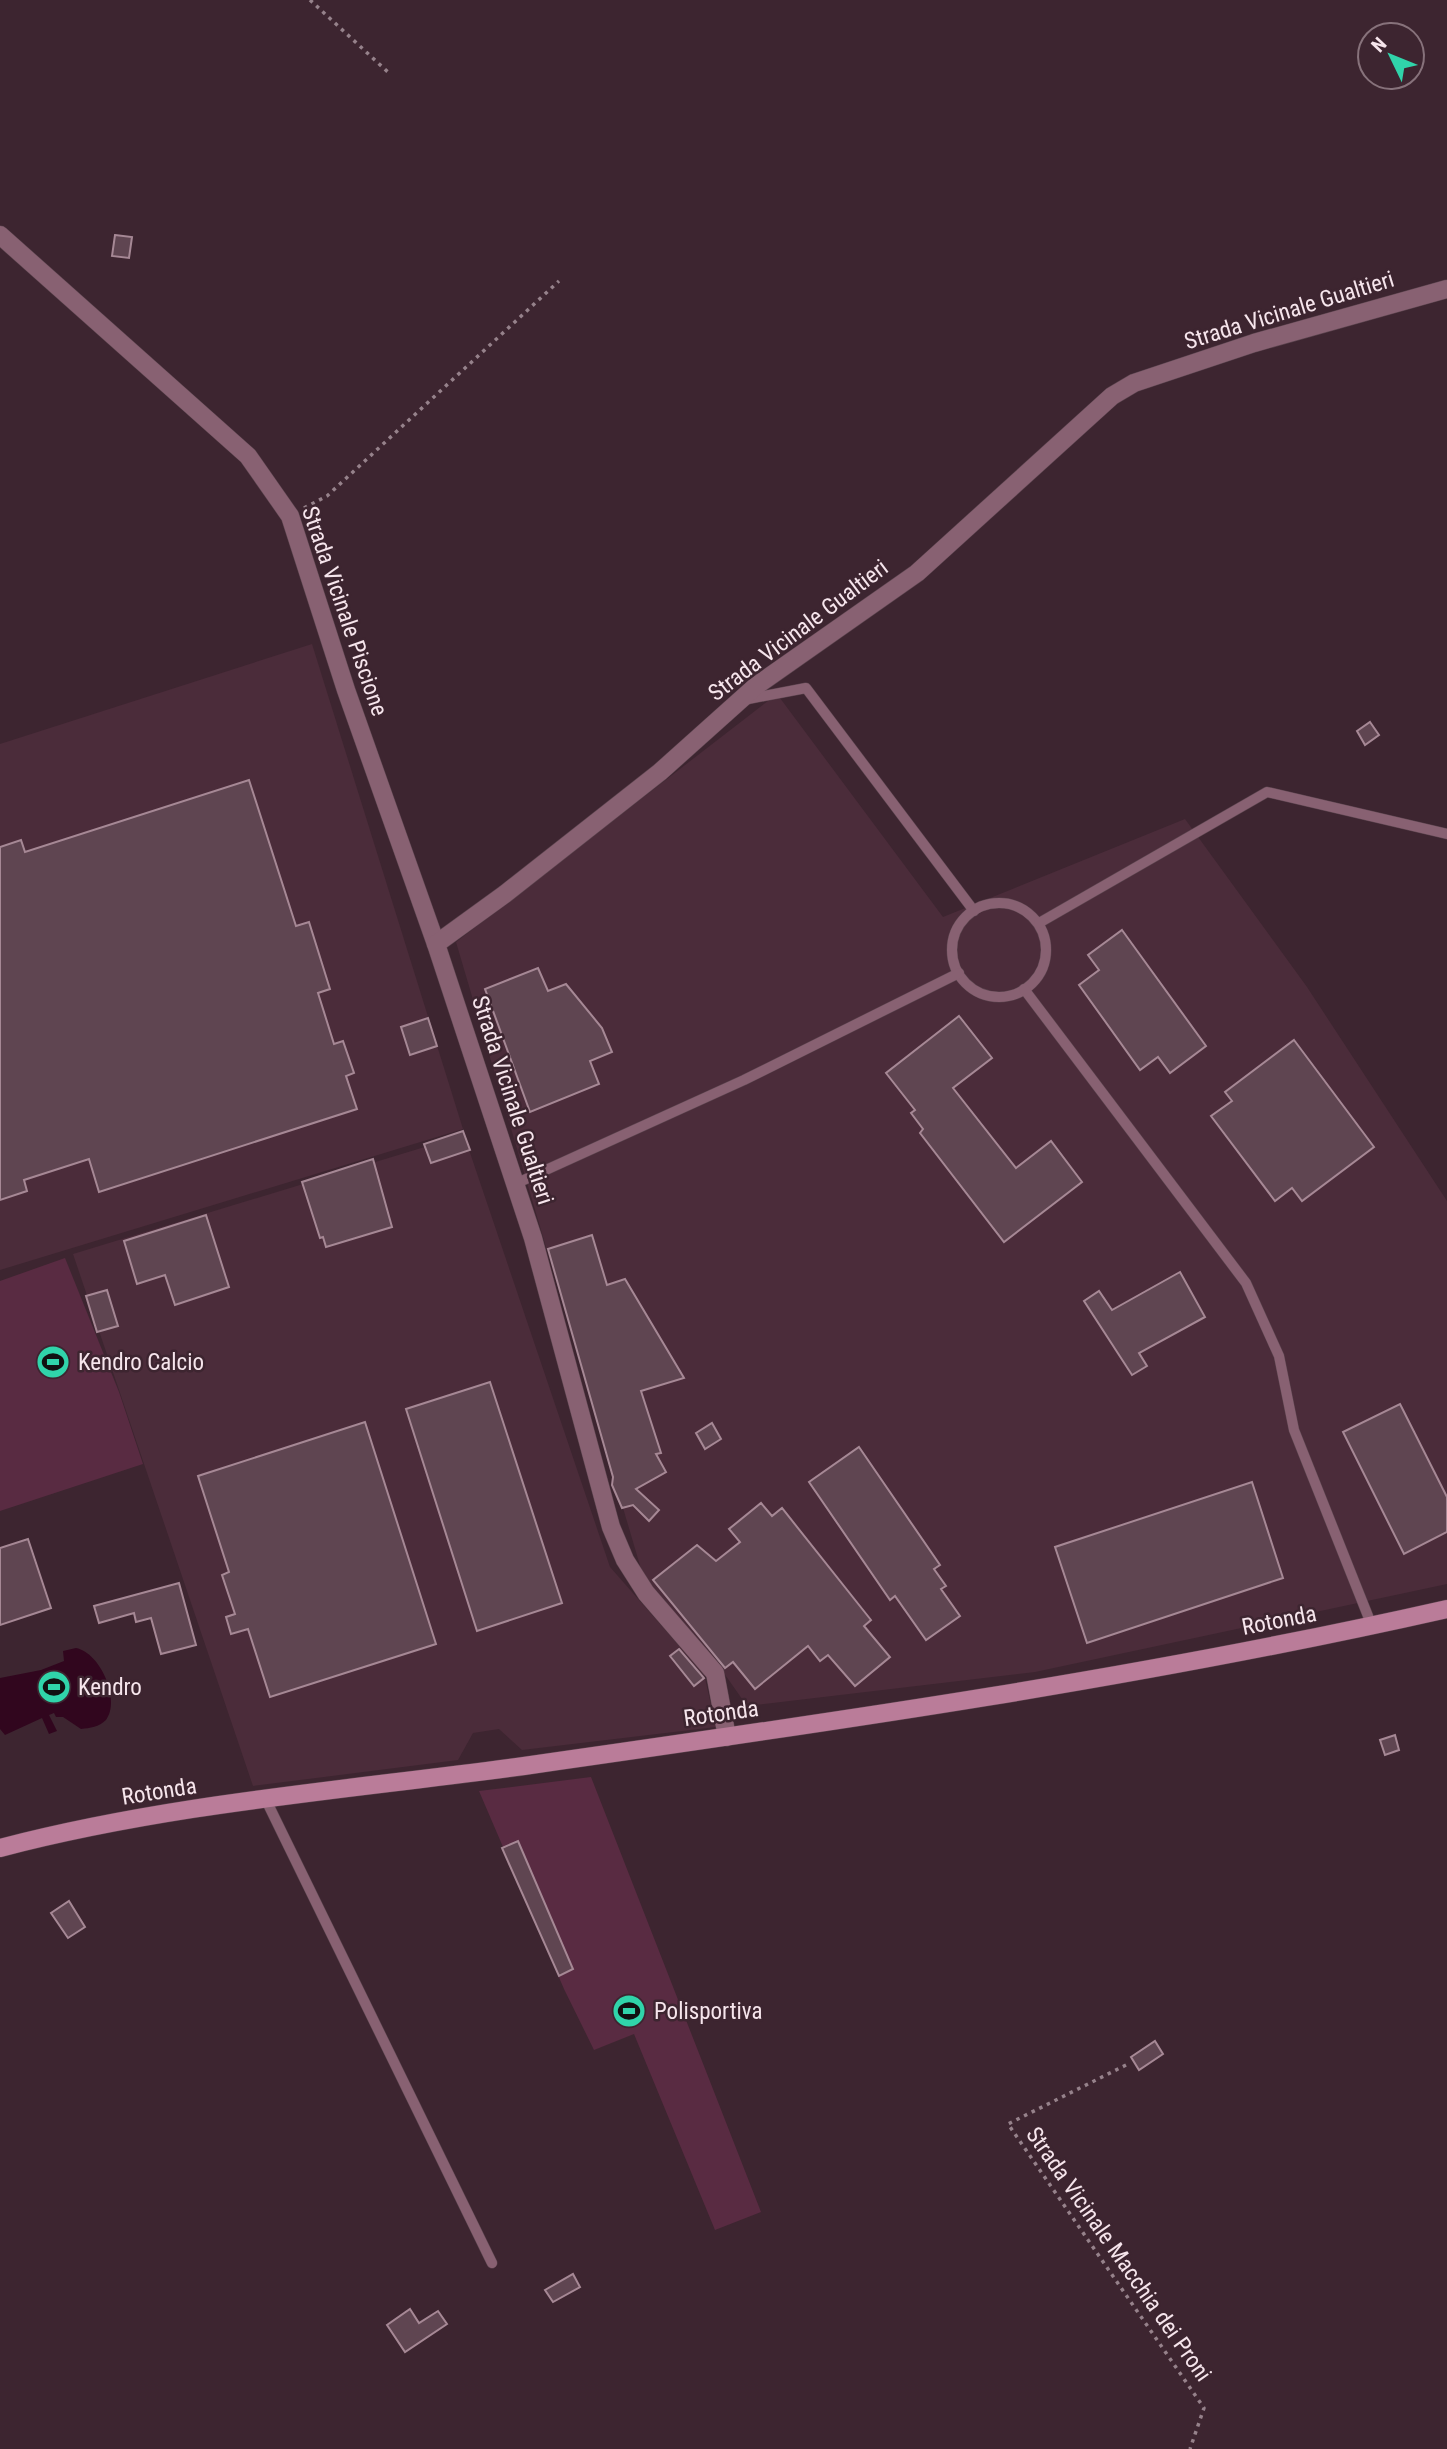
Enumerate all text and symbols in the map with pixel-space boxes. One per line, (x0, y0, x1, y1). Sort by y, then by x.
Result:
north arrow (1356, 21, 1426, 91)
text: N (1367, 33, 1391, 57)
street label: Strada Vicinale Gualtieri (1181, 266, 1397, 355)
street label: Strada Vicinale Piscione (296, 503, 393, 719)
street label: Strada Vicinale Gualtieri (703, 554, 893, 707)
street label: Strada Vicinale Gualtieri (466, 992, 559, 1208)
sports icon: Kendro Calcio (34, 1343, 72, 1381)
place label: Kendro Calcio (78, 1349, 204, 1376)
street label: Rotonda (1239, 1600, 1319, 1641)
sports icon: Kendro (35, 1668, 73, 1706)
place label: Kendro (78, 1674, 142, 1701)
street label: Rotonda (682, 1695, 760, 1732)
street label: Rotonda (120, 1772, 198, 1811)
sports icon: Polisportiva (610, 1992, 648, 2030)
place label: Polisportiva (654, 1998, 762, 2025)
street label: Strada Vicinale Macchia dei Proni (1020, 2122, 1217, 2387)

